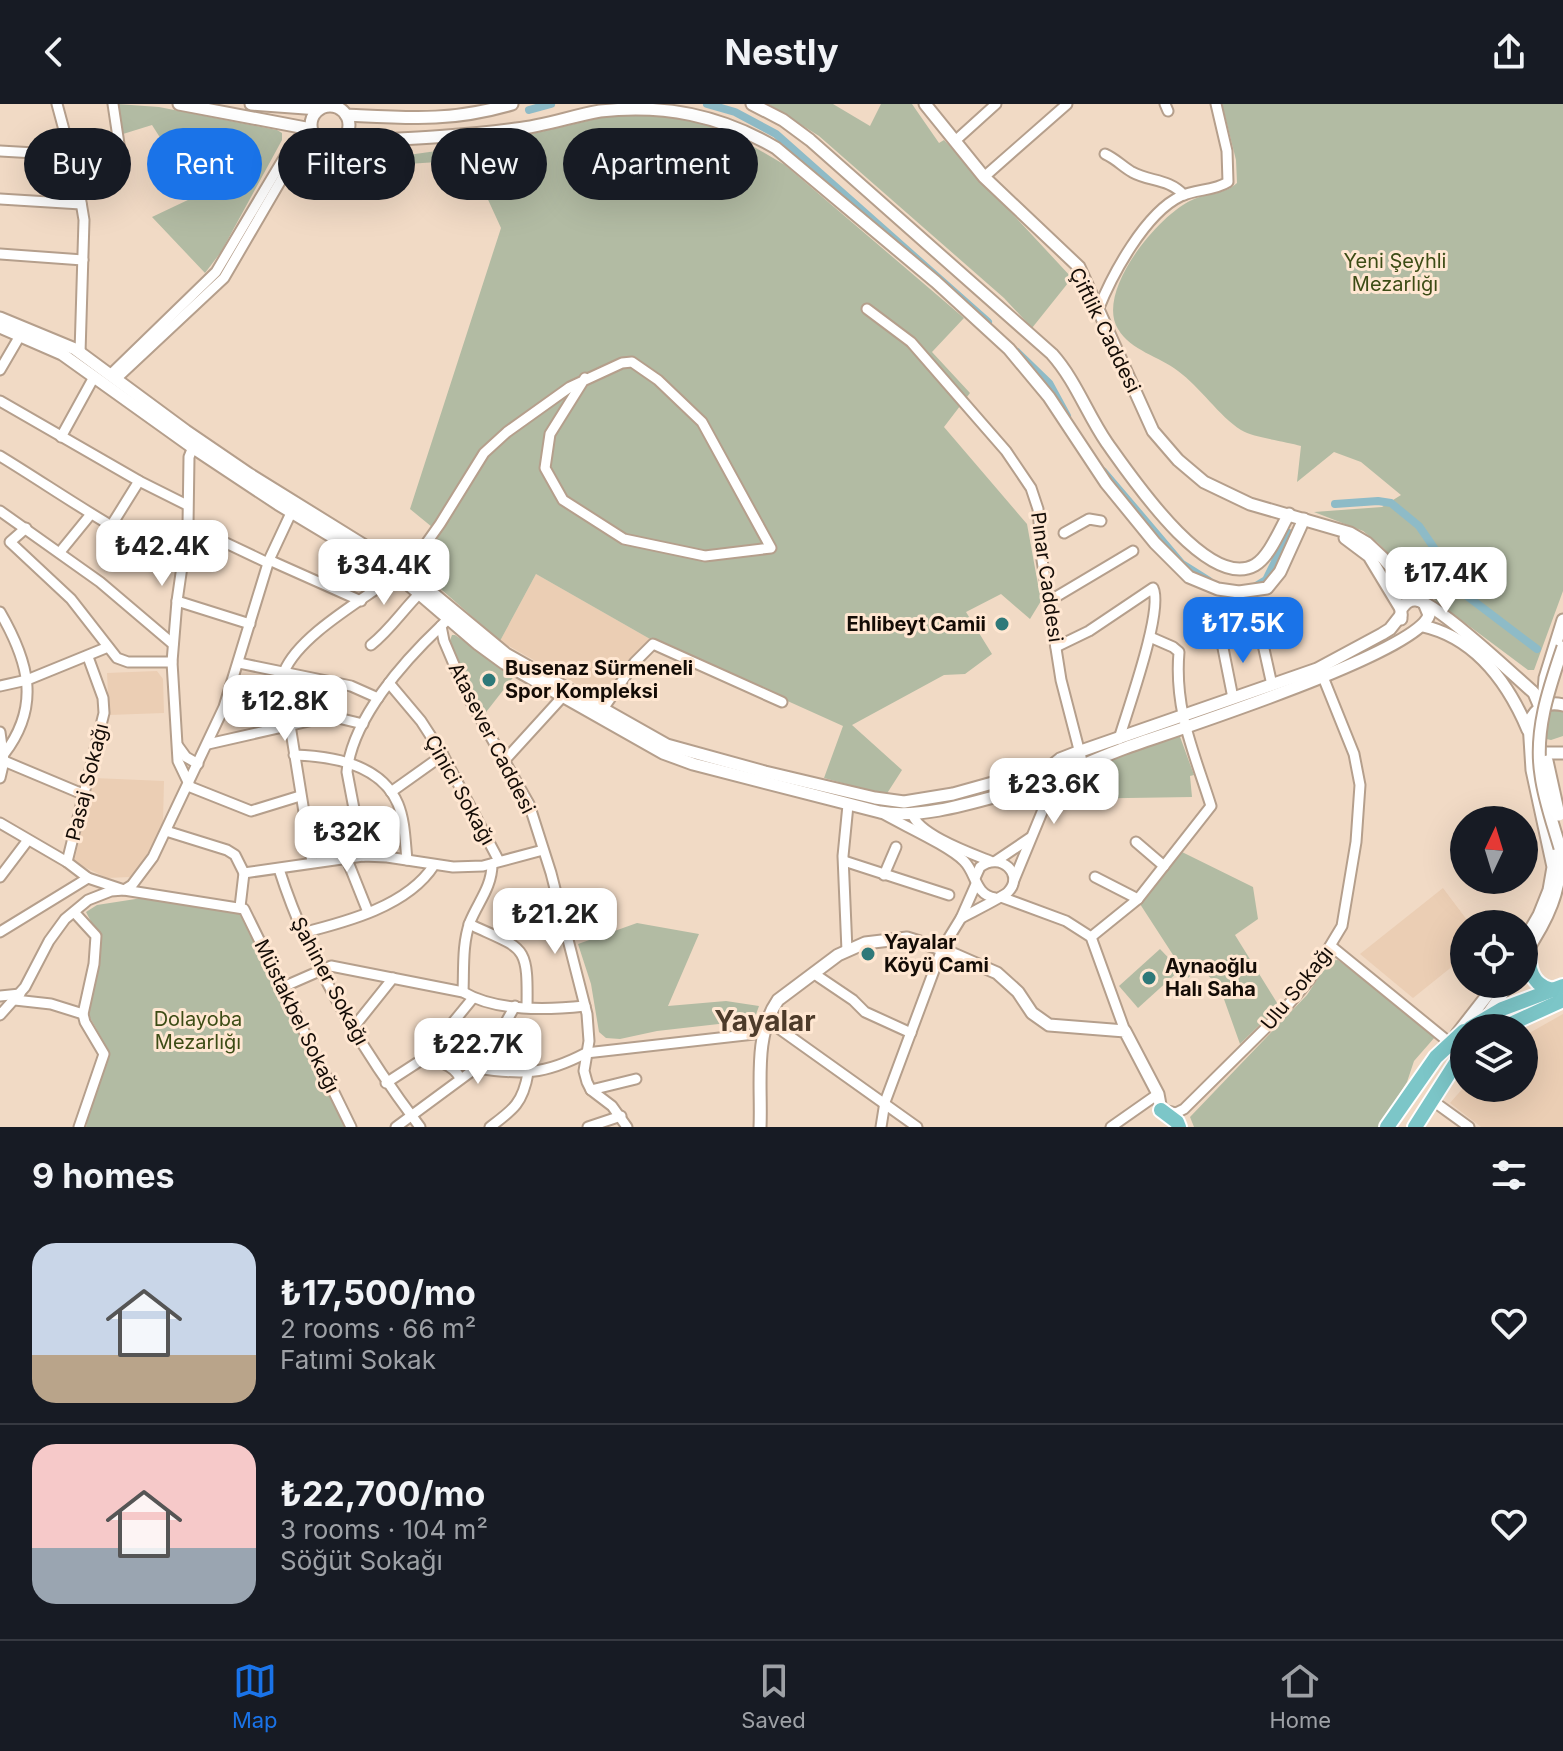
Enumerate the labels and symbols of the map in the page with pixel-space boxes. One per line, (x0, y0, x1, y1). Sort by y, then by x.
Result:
park label: Yeni Şeyhli Mezarlığı (1344, 249, 1446, 296)
street label: Çiftlik Caddesi (1064, 263, 1146, 397)
street label: Pınar Caddesi (1026, 510, 1068, 644)
pin: ₺42.4K (97, 520, 227, 588)
pin: ₺34.4K (319, 539, 449, 607)
pin: ₺17.4K (1381, 547, 1511, 615)
pin: ₺17.5K (1178, 597, 1308, 665)
place label: Ehlibeyt Camii (846, 612, 986, 636)
marker: Ehlibeyt Camii (993, 615, 1011, 633)
place label: Busenaz Sürmeneli Spor Kompleksi (505, 656, 693, 703)
street label: Atasever Caddesi (444, 659, 540, 817)
marker: Busenaz Sürmeneli Spor Kompleksi (480, 671, 498, 689)
pin: ₺12.8K (220, 675, 350, 743)
street label: Pasaj Sokağı (61, 721, 113, 843)
street label: Çinici Sokağı (420, 731, 500, 849)
pin: ₺23.6K (989, 758, 1119, 826)
pin: ₺32K (300, 806, 394, 874)
north arrow (1450, 806, 1538, 894)
pin: ₺21.2K (490, 888, 620, 956)
street label: Şahiner Sokağı (286, 913, 374, 1049)
place label: Yayalar Köyü Cami (884, 930, 989, 977)
street label: Müstakbel Sokağı (249, 935, 345, 1097)
street label: Ulu Sokağı (1256, 941, 1338, 1035)
marker: Yayalar Köyü Cami (859, 945, 877, 963)
place label: Aynaoğlu Halı Saha (1165, 954, 1257, 1001)
marker: Aynaoğlu Halı Saha (1140, 969, 1158, 987)
district label: Yayalar (714, 1004, 816, 1038)
park label: Dolayoba Mezarlığı (154, 1007, 242, 1054)
pin: ₺22.7K (413, 1018, 543, 1086)

